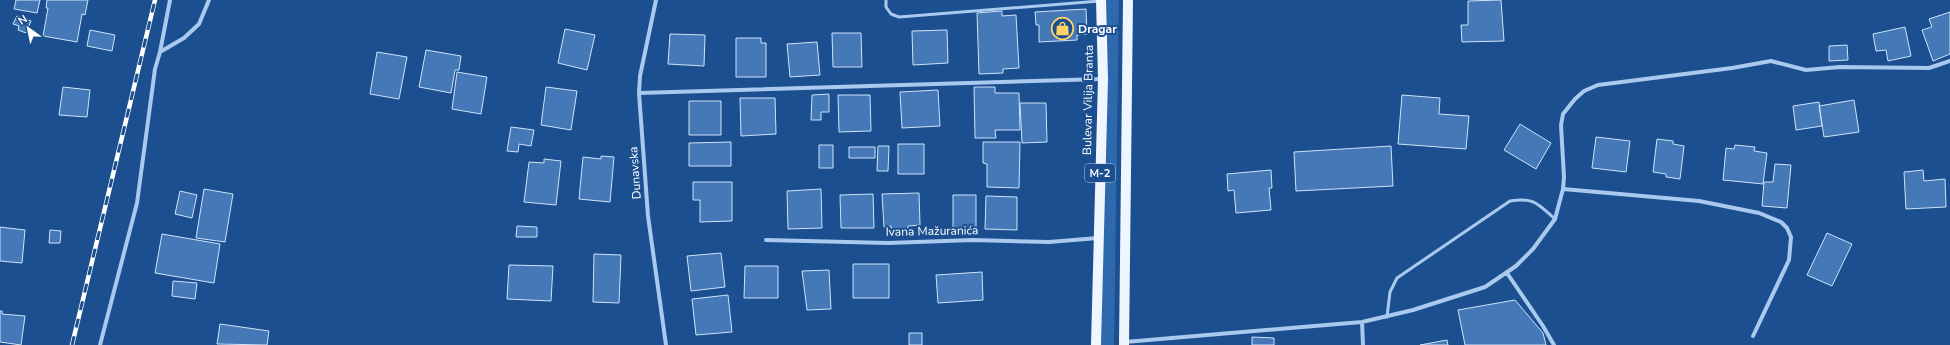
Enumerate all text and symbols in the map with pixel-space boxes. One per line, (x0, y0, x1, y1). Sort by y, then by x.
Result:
north arrow (8, 8, 48, 48)
text: N (15, 12, 30, 29)
shop icon: Dragar (1050, 16, 1076, 42)
place label: Dragar (1078, 21, 1117, 37)
street label: Bulevar Vilija Branta (1079, 45, 1097, 155)
street label: Dunavska (625, 146, 645, 200)
road number: M-2 (1085, 164, 1115, 182)
street label: Ivana Mažuranića (886, 222, 978, 240)

